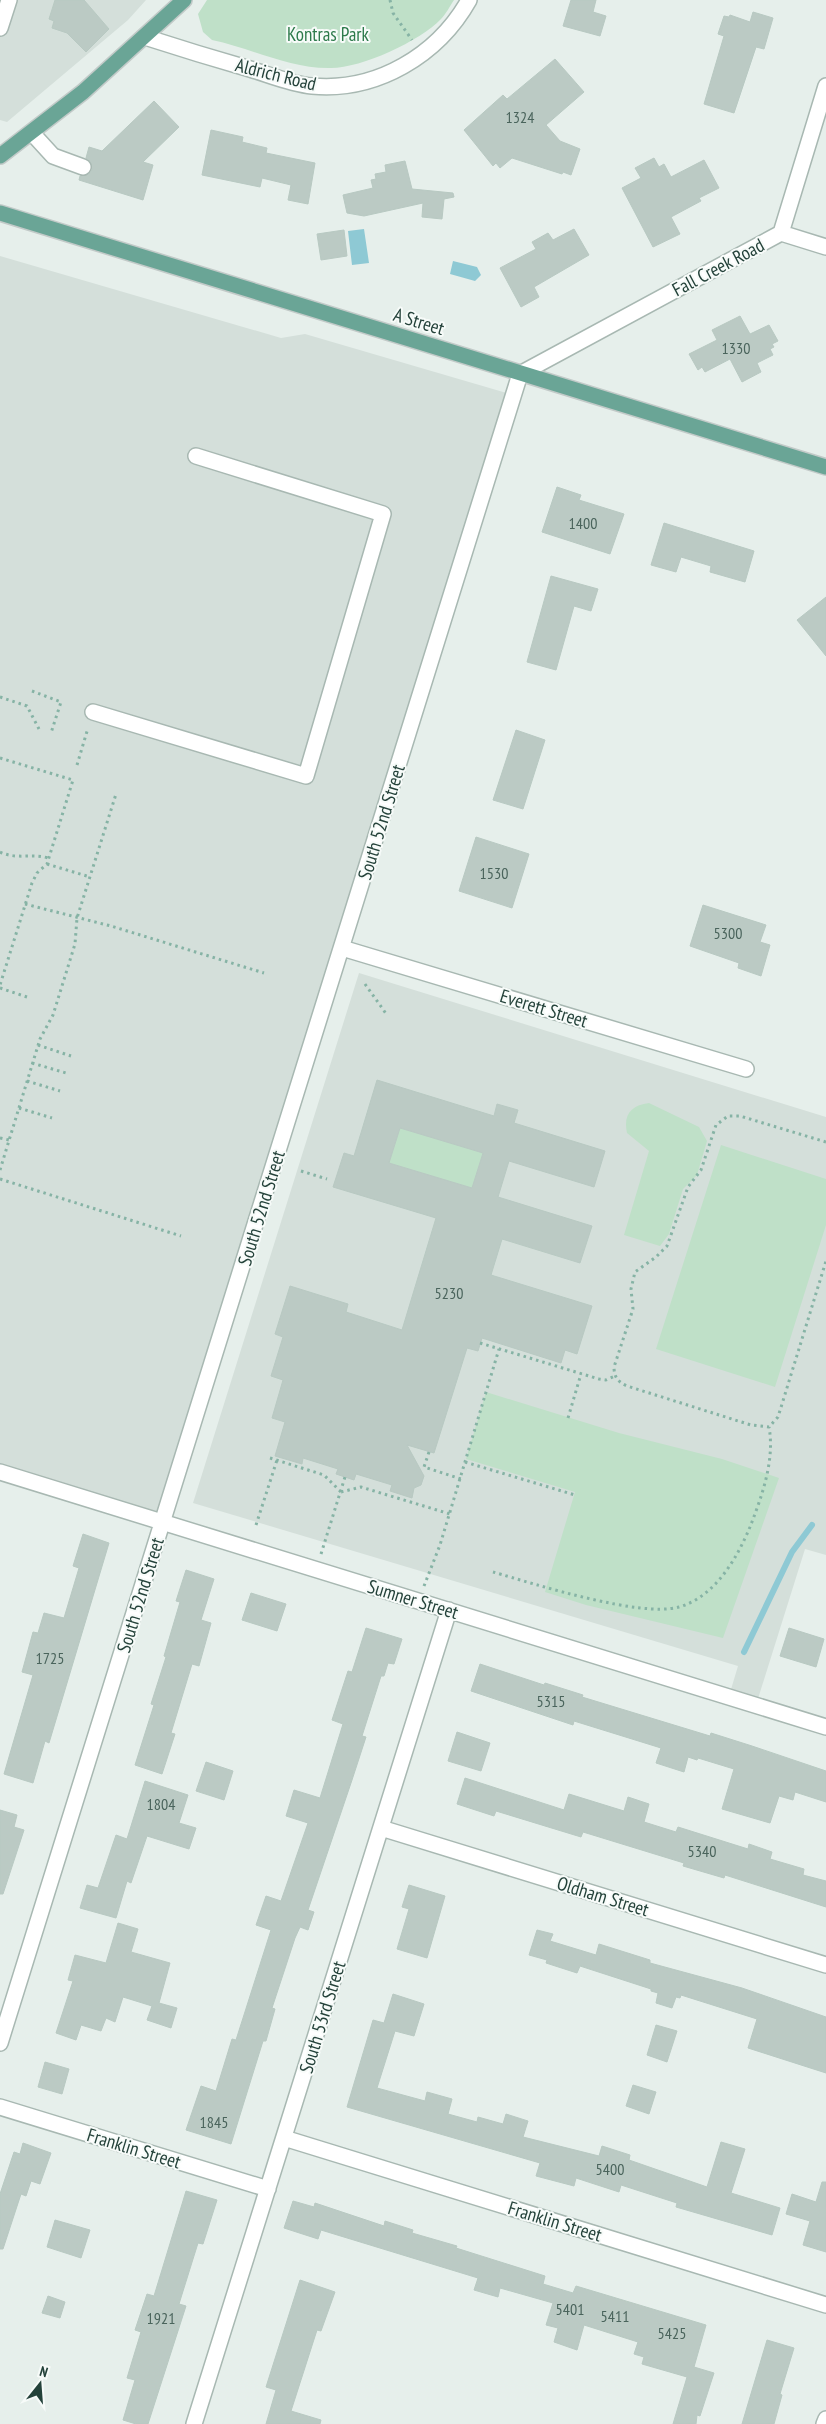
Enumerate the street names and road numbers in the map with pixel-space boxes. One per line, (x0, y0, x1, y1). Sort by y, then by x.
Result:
street label: Aldrich Road (233, 52, 319, 96)
street label: Fall Creek Road (668, 233, 768, 301)
street label: A Street (391, 302, 448, 340)
street label: South 52nd Street (352, 761, 410, 883)
street label: Everett Street (497, 983, 591, 1033)
street label: South 52nd Street (232, 1147, 290, 1269)
street label: South 52nd Street (111, 1534, 169, 1656)
street label: Sumner Street (365, 1574, 462, 1624)
street label: Oldham Street (554, 1871, 653, 1922)
street label: South 53rd Street (294, 1957, 351, 2076)
street label: Franklin Street (84, 2122, 184, 2174)
street label: Franklin Street (505, 2195, 605, 2247)

